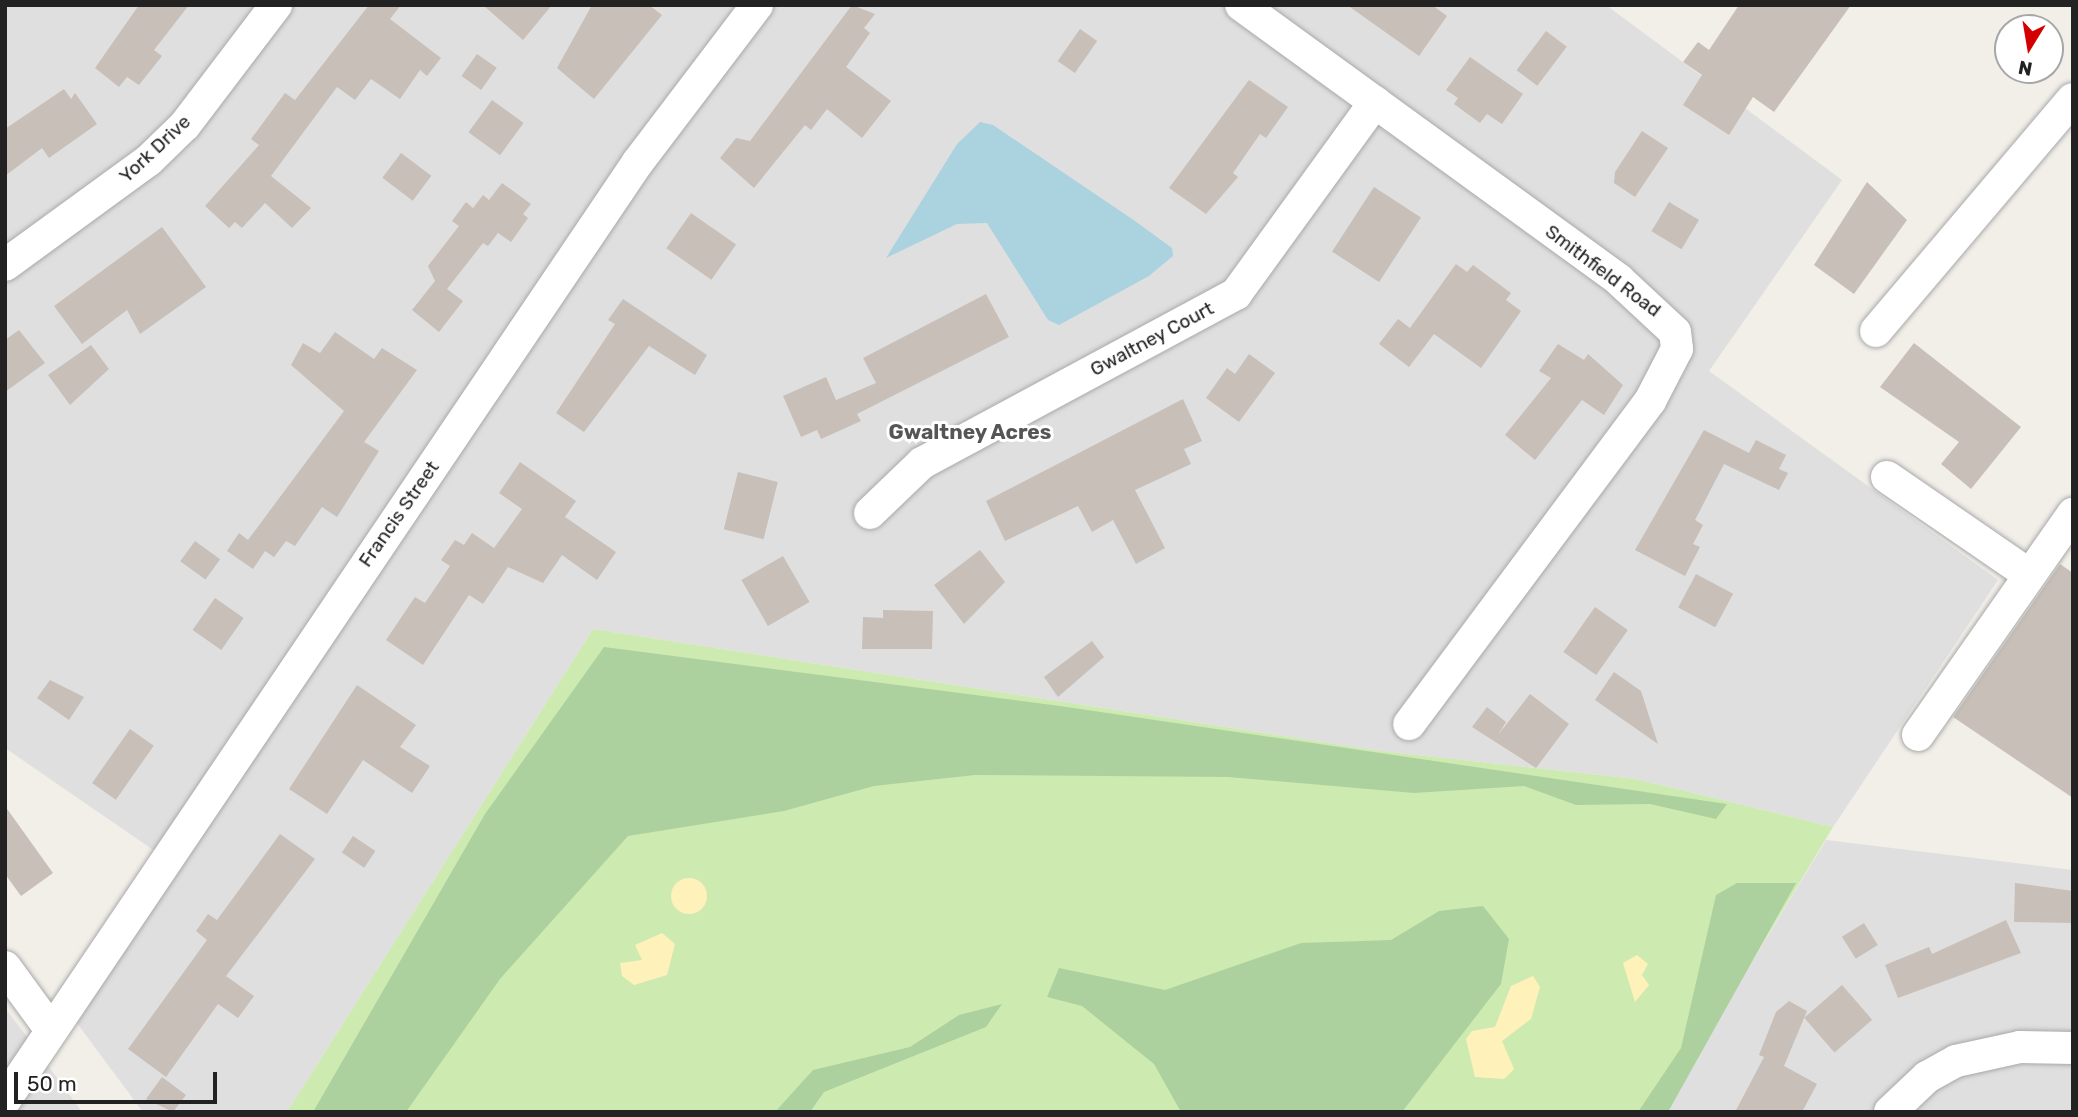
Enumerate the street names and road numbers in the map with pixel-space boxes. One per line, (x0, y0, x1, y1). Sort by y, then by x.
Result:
street label: York Drive (115, 110, 195, 188)
street label: Smithfield Road (1541, 220, 1665, 322)
street label: Gwaltney Court (1086, 297, 1218, 381)
street label: Francis Street (354, 457, 444, 571)

